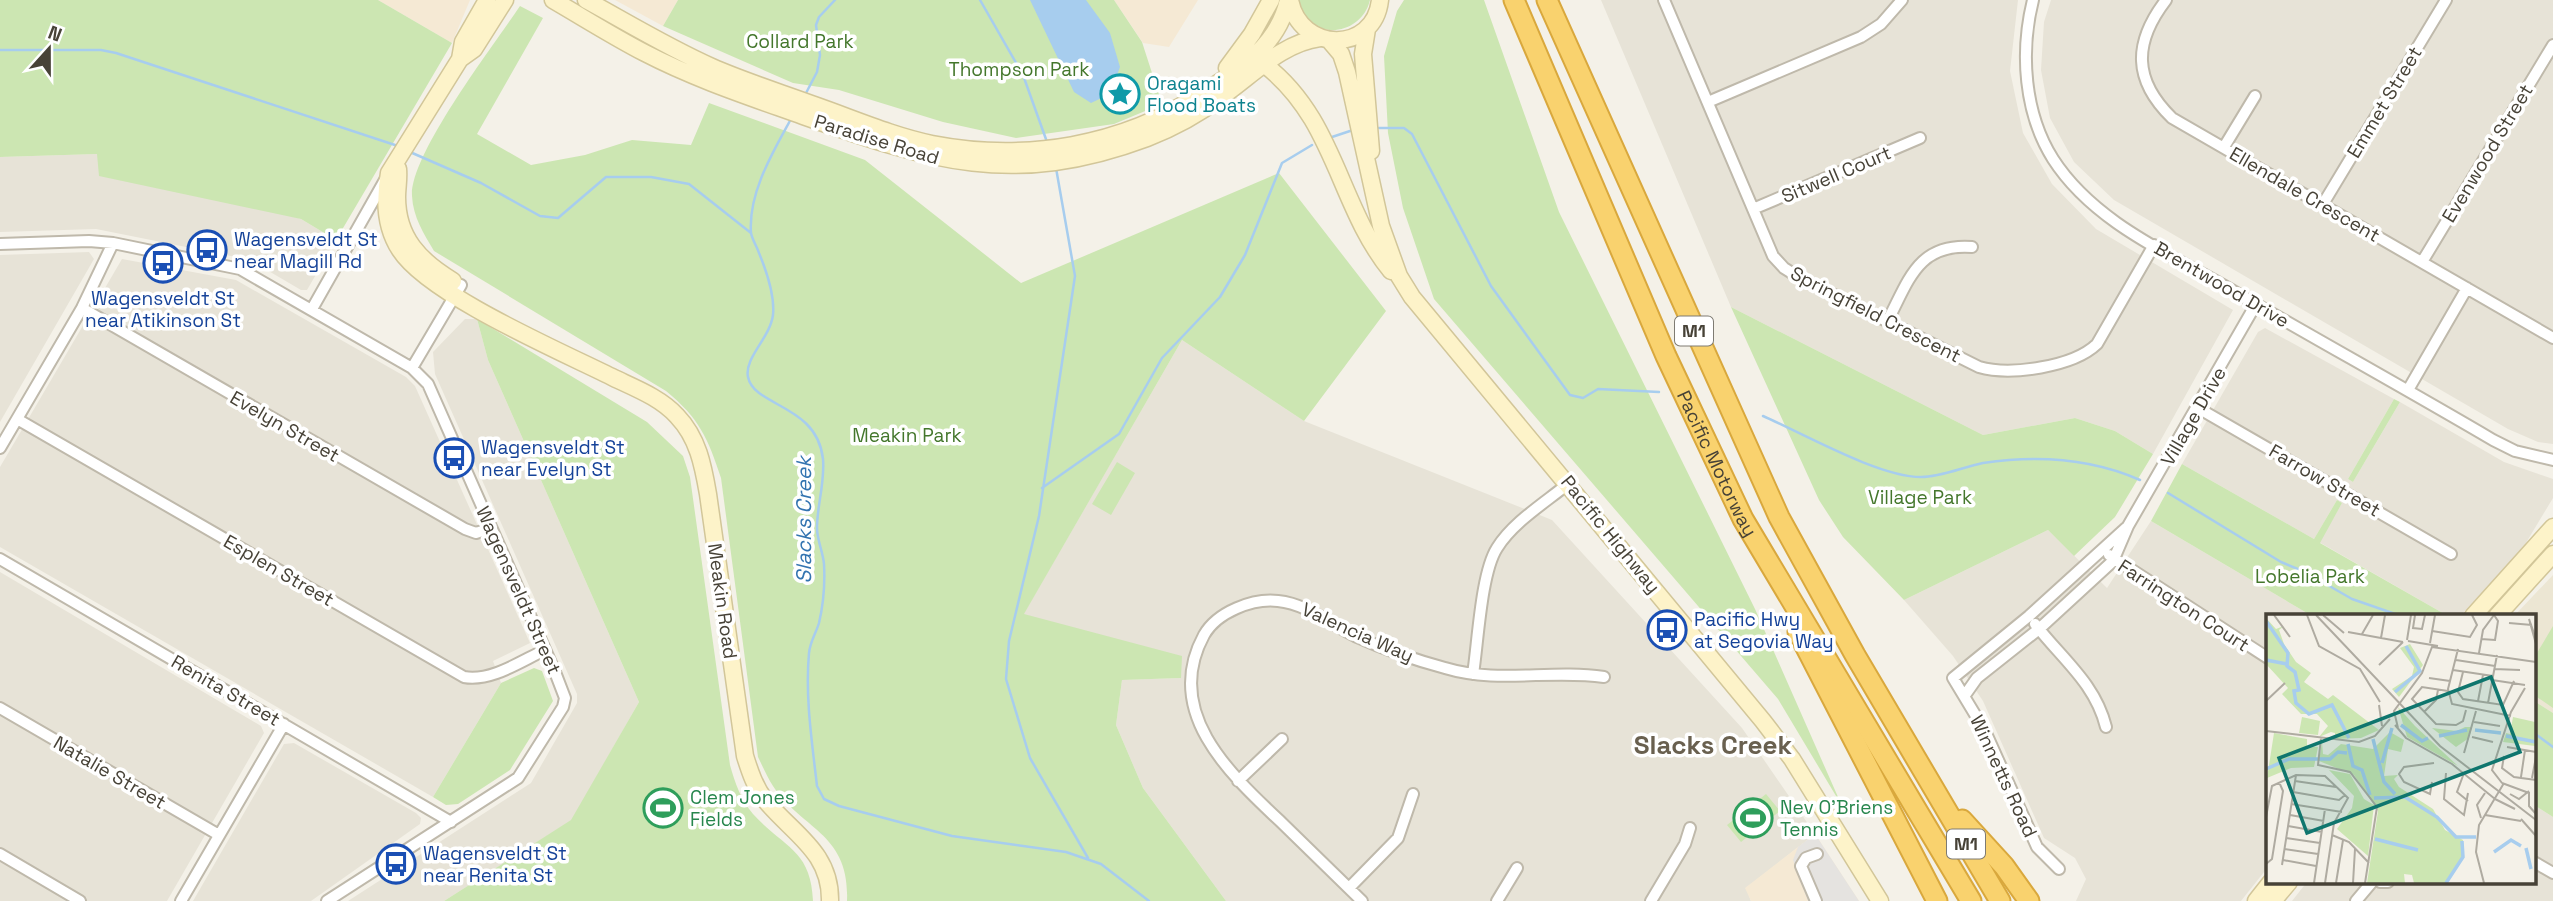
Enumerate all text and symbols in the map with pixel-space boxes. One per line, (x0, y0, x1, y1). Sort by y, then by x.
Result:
north arrow (14, 14, 84, 84)
text: N (44, 20, 65, 48)
park label: Collard Park (746, 29, 854, 54)
street label: Emmet Street (2341, 42, 2428, 163)
park label: Thompson Park (949, 57, 1089, 82)
place label: Oragami Flood Boats (1147, 71, 1256, 118)
place icon: Oragami Flood Boats (1099, 73, 1141, 115)
street label: Evenwood Street (2436, 80, 2539, 227)
street label: Paradise Road (811, 109, 942, 170)
street label: Sitwell Court (1777, 140, 1895, 209)
street label: Ellendale Crescent (2225, 141, 2385, 248)
place label: Wagensveldt St near Magill Rd (234, 227, 378, 274)
bus stop icon: Wagensveldt St near Magill Rd (186, 229, 228, 271)
street label: Brentwood Drive (2150, 236, 2294, 333)
bus stop icon: Wagensveldt St near Atikinson St (142, 242, 184, 284)
street label: Springfield Crescent (1786, 261, 1965, 368)
place label: Wagensveldt St near Atikinson St (85, 286, 241, 333)
road number: M1 (1675, 316, 1713, 346)
street label: Village Drive (2155, 362, 2232, 470)
street label: Evelyn Street (225, 385, 344, 468)
street label: Pacific Motorway (1671, 386, 1763, 541)
park label: Meakin Park (852, 423, 962, 448)
place label: Wagensveldt St near Evelyn St (481, 435, 625, 482)
bus stop icon: Wagensveldt St near Evelyn St (433, 437, 475, 479)
street label: Farrow Street (2264, 438, 2385, 522)
water label: Slacks Creek (790, 454, 817, 584)
street label: Pacific Highway (1555, 470, 1666, 599)
park label: Village Park (1868, 485, 1972, 510)
street label: Wagensveldt Street (470, 502, 567, 678)
street label: Esplen Street (219, 529, 338, 612)
street label: Meakin Road (702, 542, 743, 661)
street label: Farrington Court (2113, 554, 2254, 657)
park label: Lobelia Park (2255, 564, 2365, 589)
street label: Valencia Way (1298, 597, 1418, 668)
place label: Pacific Hwy at Segovia Way (1694, 607, 1834, 654)
bus stop icon: Pacific Hwy at Segovia Way (1646, 609, 1688, 651)
inset map (2266, 614, 2536, 884)
street label: Renita Street (167, 649, 285, 732)
street label: Winnetts Road (1964, 711, 2043, 841)
district label: Slacks Creek (1634, 728, 1793, 762)
street label: Natalie Street (49, 730, 171, 815)
place label: Clem Jones Fields (690, 785, 795, 832)
sports icon: Clem Jones Fields (642, 787, 684, 829)
place label: Nev O'Briens Tennis (1780, 795, 1893, 842)
sports icon: Nev O'Briens Tennis (1732, 797, 1774, 839)
road number: M1 (1947, 830, 1985, 858)
place label: Wagensveldt St near Renita St (423, 841, 567, 888)
bus stop icon: Wagensveldt St near Renita St (375, 843, 417, 885)

